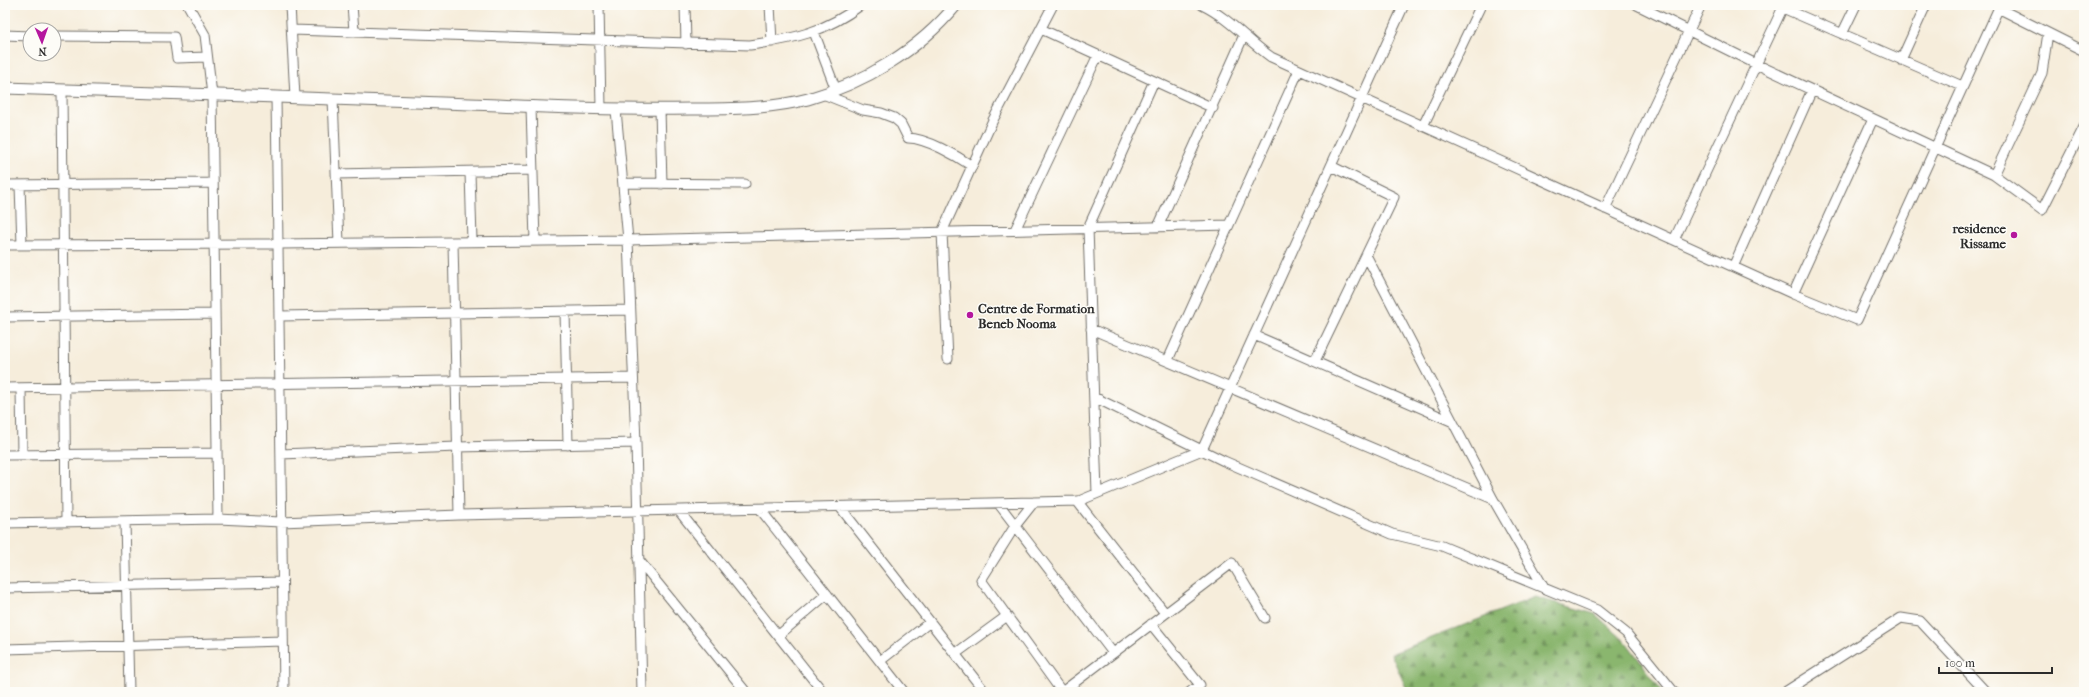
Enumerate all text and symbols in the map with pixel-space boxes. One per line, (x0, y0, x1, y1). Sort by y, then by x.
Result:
north arrow (22, 22, 62, 62)
text: N (37, 45, 47, 58)
place label: residence Rissame (1951, 221, 2007, 251)
marker: residence Rissame (2009, 230, 2019, 240)
place label: Centre de Formation Beneb Nooma (978, 301, 1095, 331)
marker: Centre de Formation Beneb Nooma (965, 310, 975, 320)
scale bar (1939, 649, 2052, 675)
text: 100 m (1945, 656, 1975, 670)

